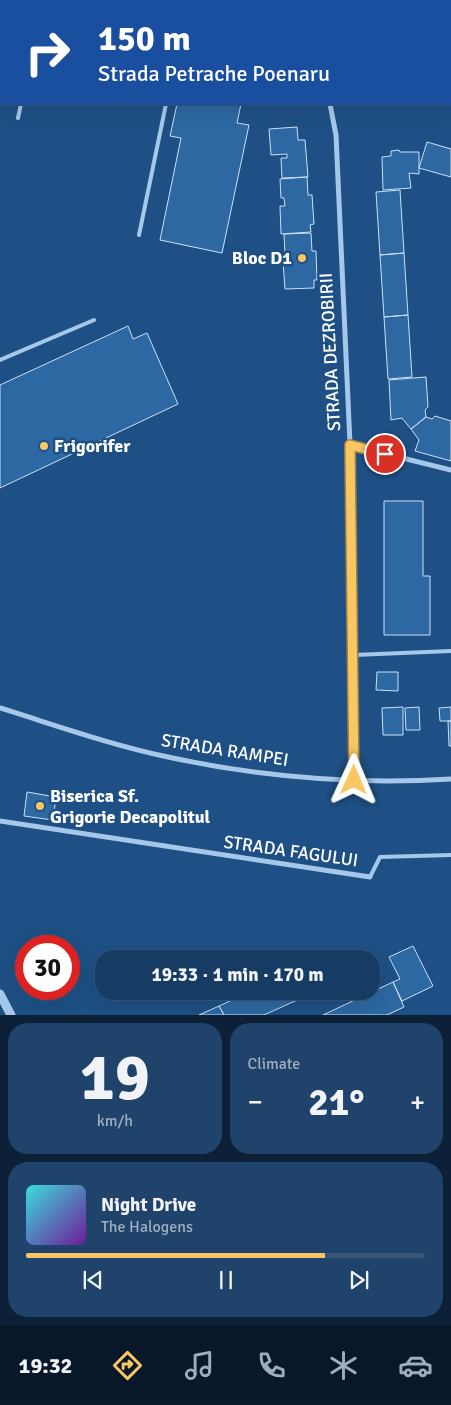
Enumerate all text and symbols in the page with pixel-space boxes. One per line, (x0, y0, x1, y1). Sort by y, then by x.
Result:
text: 150 m (98, 17, 191, 60)
icon: right (15, 20, 80, 85)
text: Strada Petrache Poenaru (98, 60, 330, 87)
place label: Bloc D1 (232, 247, 292, 269)
marker: Bloc D1 (296, 252, 308, 264)
street label: STRADA DEZROBIRII (315, 272, 345, 432)
pin (364, 433, 406, 475)
place label: Frigorifer (54, 435, 131, 457)
marker: Frigorifer (38, 440, 50, 452)
icon: arrive (371, 440, 399, 468)
street label: STRADA RAMPEI (160, 729, 290, 771)
position arrow (327, 753, 379, 805)
place label: Biserica Sf. Grigorie Decapolitul (50, 785, 211, 828)
marker: Biserica Sf. Grigorie Decapolitul (34, 800, 46, 812)
street label: STRADA FAGULUI (222, 831, 360, 871)
speed limit sign: 30 (15, 935, 80, 1000)
text: 19:33 · 1 min · 170 m (151, 963, 324, 987)
text: 19 (80, 1038, 150, 1118)
text: Climate (248, 1054, 300, 1074)
text: 21° (308, 1079, 364, 1126)
text: − (248, 1085, 263, 1119)
text: + (410, 1085, 425, 1119)
text: km/h (97, 1111, 133, 1131)
text: Night Drive (101, 1193, 196, 1217)
text: The Halogens (101, 1217, 193, 1237)
icon: previous (79, 1266, 107, 1294)
icon: pause (212, 1266, 240, 1294)
icon: next (345, 1266, 373, 1294)
icon: directions (110, 1348, 145, 1383)
icon: music (182, 1348, 217, 1383)
icon: phone (254, 1348, 289, 1383)
icon: climate (326, 1348, 361, 1383)
icon: car (398, 1348, 433, 1383)
text: 19:32 (19, 1352, 73, 1379)

